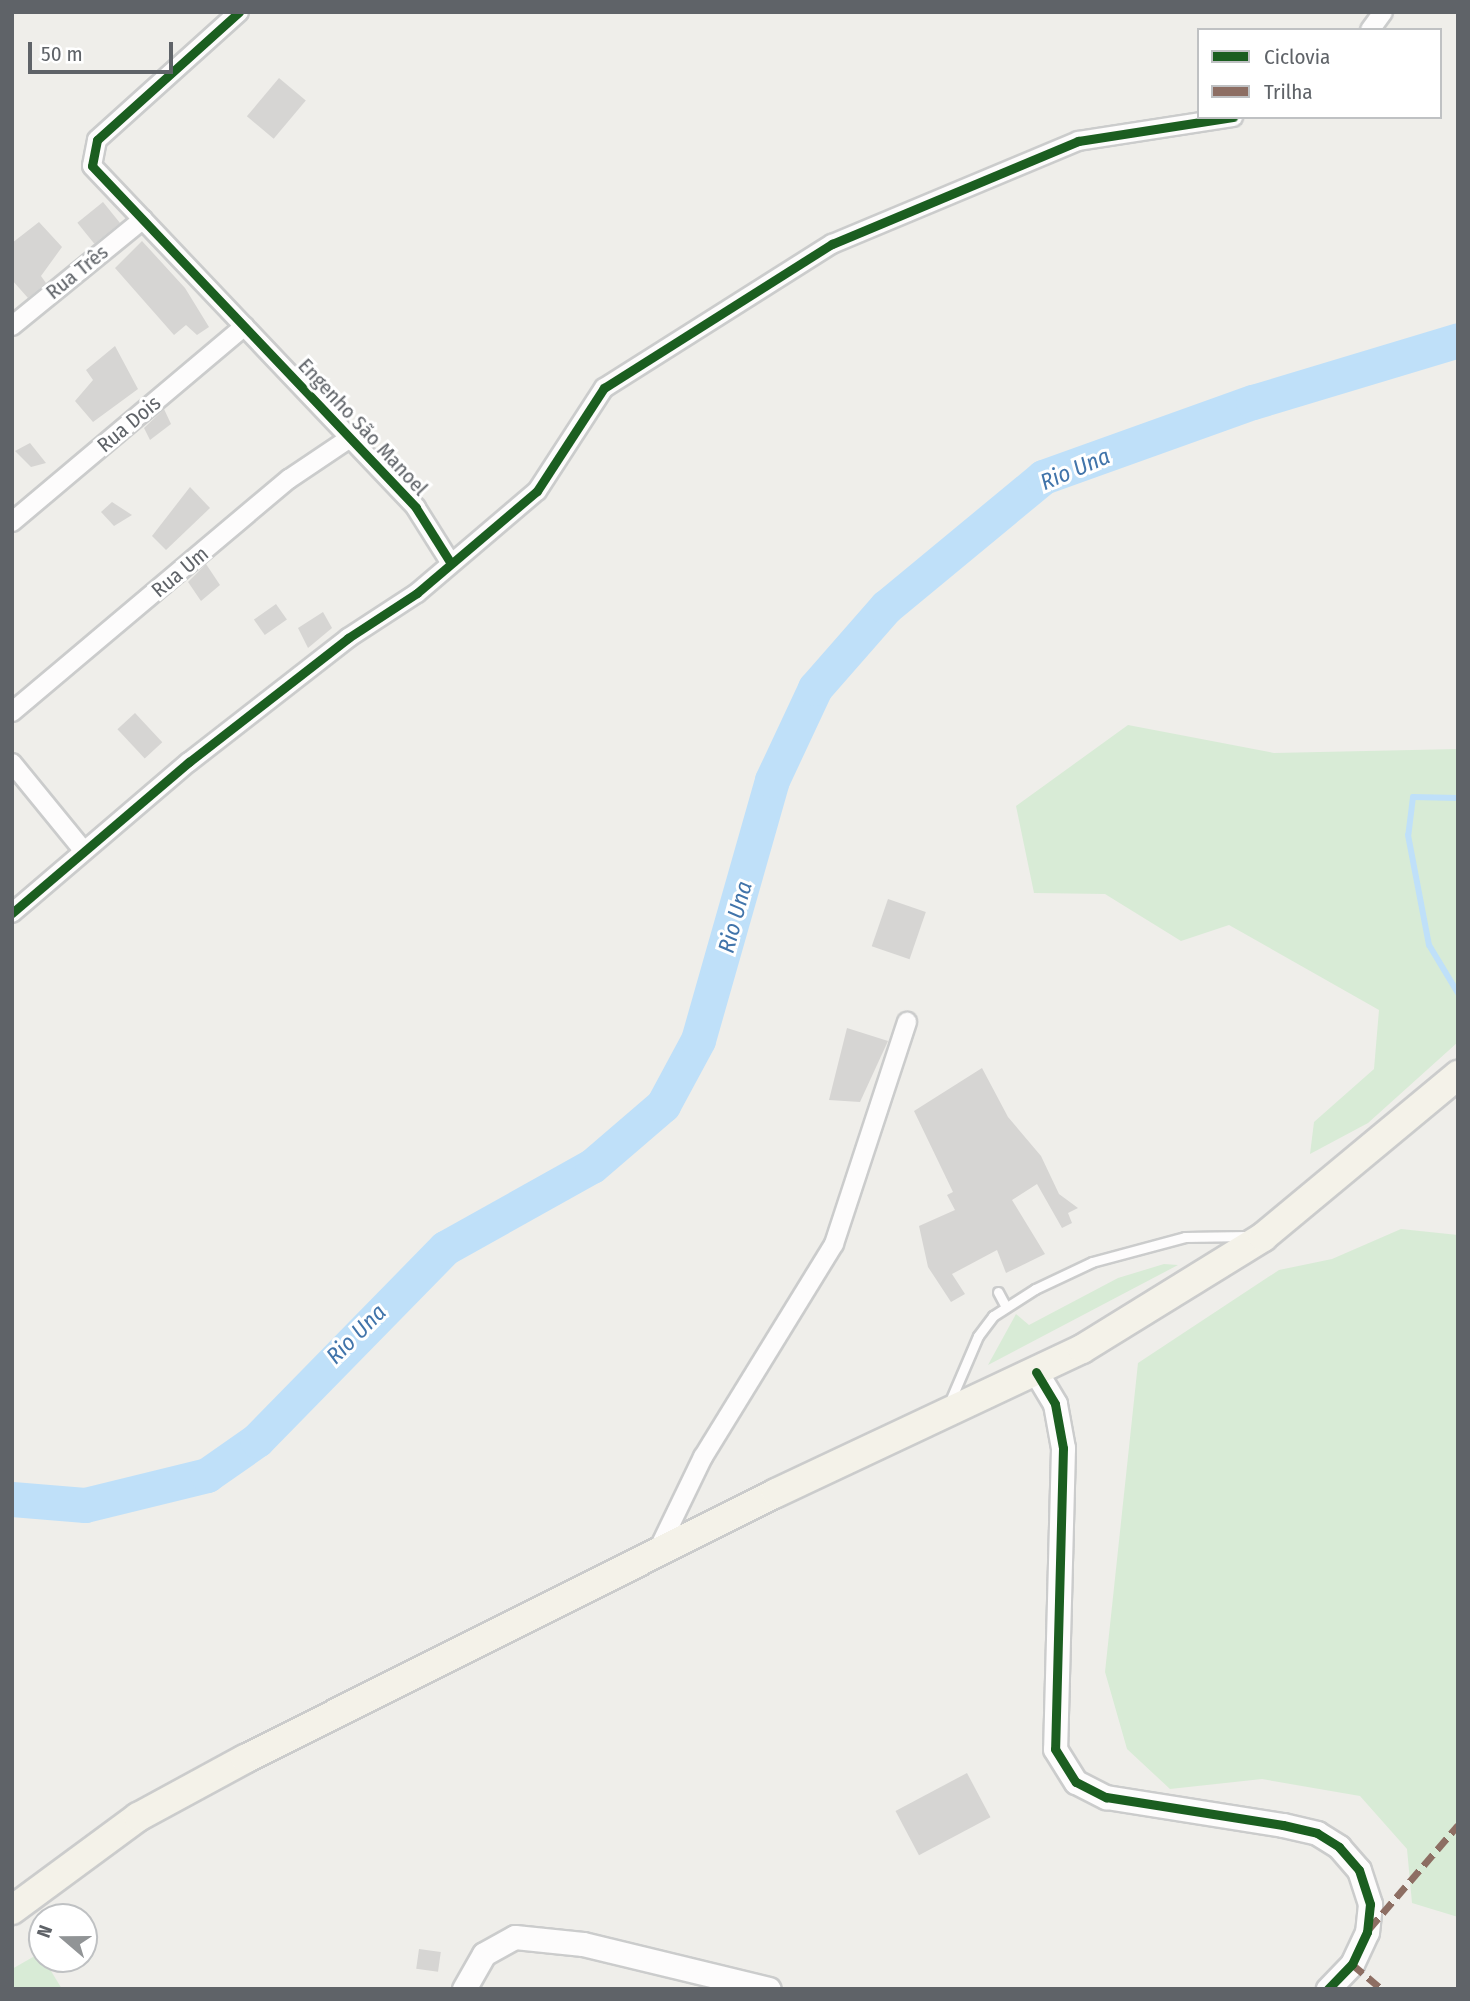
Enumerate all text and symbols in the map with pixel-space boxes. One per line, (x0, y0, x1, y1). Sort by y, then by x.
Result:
scale bar (32, 28, 177, 72)
legend (1197, 28, 1442, 119)
text: 50 m (41, 41, 83, 67)
text: Ciclovia (1264, 44, 1330, 70)
text: Trilha (1264, 79, 1313, 105)
street label: Rua Três (41, 239, 113, 305)
street label: Engenho São Manoel (293, 353, 433, 501)
street label: Rua Dois (92, 390, 166, 458)
water label: Rio Una (1036, 442, 1114, 496)
street label: Rua Um (147, 541, 213, 603)
water label: Rio Una (712, 878, 758, 956)
water label: Rio Una (320, 1298, 392, 1370)
north arrow (28, 1903, 98, 1973)
text: N (32, 1922, 57, 1941)

